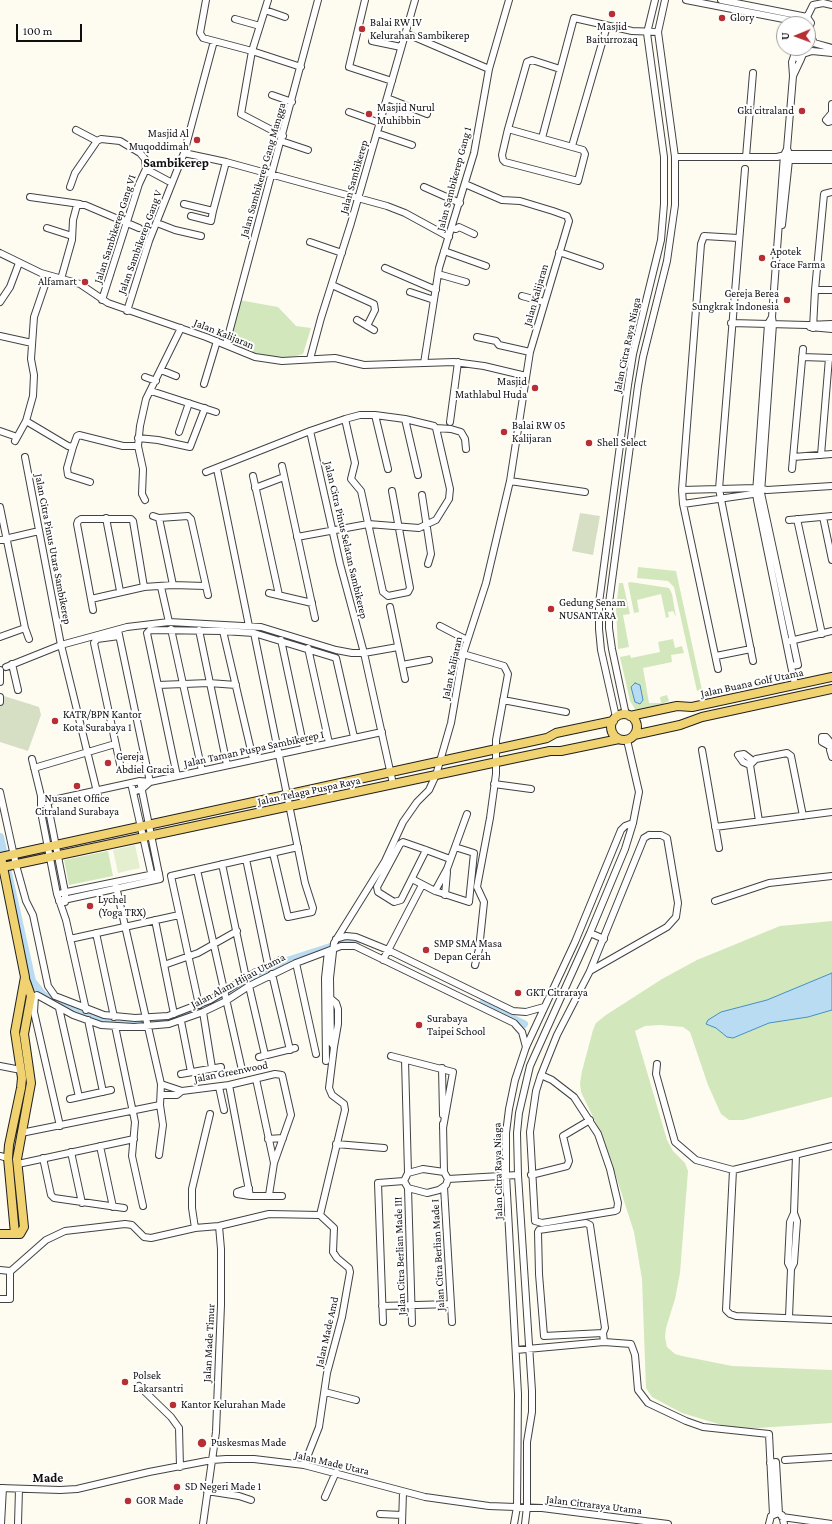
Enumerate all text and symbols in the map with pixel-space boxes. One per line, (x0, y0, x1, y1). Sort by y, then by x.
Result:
marker: Masjid Baiturrozaq (607, 9, 617, 19)
place label: Glory (730, 11, 754, 25)
marker: Glory (717, 13, 727, 23)
scale bar (18, 16, 84, 42)
place label: Balai RW IV Kelurahan Sambikerep (370, 16, 469, 42)
north arrow (776, 16, 816, 56)
place label: Masjid Baiturrozaq (586, 20, 638, 46)
text: 100 m (23, 24, 52, 38)
marker: Balai RW IV Kelurahan Sambikerep (357, 24, 367, 34)
text: U (779, 32, 791, 40)
street label: Jalan Sambikerep Gang Mangga (237, 101, 289, 239)
place label: Masjid Nurul Muhibbin (377, 101, 435, 127)
place label: Gki citraland (737, 104, 794, 118)
marker: Gki citraland (797, 106, 807, 116)
marker: Masjid Nurul Muhibbin (364, 109, 374, 119)
street label: Jalan Sambikerep Gang 1 (434, 125, 474, 233)
place label: Masjid Al Muqoddimah (129, 127, 189, 153)
marker: Masjid Al Muqoddimah (192, 135, 202, 145)
street label: Jalan Sambikerep (337, 139, 371, 215)
district label: Sambikerep (143, 155, 209, 171)
street label: Jalan Sambikerep Gang VI (91, 173, 139, 285)
street label: Jalan Sambikerep Gang V (115, 188, 165, 296)
place label: Apotek Grace Farma (770, 245, 825, 271)
marker: Apotek Grace Farma (757, 253, 767, 263)
street label: Jalan Kalijaran (521, 262, 551, 328)
place label: Alfamart (38, 275, 77, 289)
marker: Alfamart (80, 277, 90, 287)
place label: Gereja Berea Sungkrak Indonesia (692, 287, 779, 313)
marker: Gereja Berea Sungkrak Indonesia (782, 295, 792, 305)
street label: Jalan Citra Raya Niaga (610, 296, 644, 394)
street label: Jalan Kalijaran (192, 316, 256, 352)
place label: Masjid Mathlabul Huda (455, 375, 527, 401)
marker: Masjid Mathlabul Huda (530, 383, 540, 393)
place label: Balai RW 05 Kalijaran (512, 419, 565, 445)
marker: Balai RW 05 Kalijaran (499, 427, 509, 437)
place label: Shell Select (597, 436, 647, 450)
marker: Shell Select (584, 438, 594, 448)
street label: Jalan Citra Pinus Selatan Sambikerep (321, 460, 371, 620)
street label: Jalan Citra Pinus Utara Sambikerep (32, 473, 74, 625)
place label: Gedung Senam NUSANTARA (559, 596, 626, 622)
marker: Gedung Senam NUSANTARA (546, 604, 556, 614)
street label: Jalan Kalijaran (439, 635, 465, 701)
street label: Jalan Buana Golf Utama (699, 666, 805, 700)
place label: KATR/BPN Kantor Kota Surabaya 1 (63, 708, 142, 734)
marker: KATR/BPN Kantor Kota Surabaya 1 (50, 716, 60, 726)
street label: Jalan Taman Puspa Sambikerep I (183, 728, 325, 770)
place label: Gereja Abdiel Gracia (116, 750, 175, 776)
marker: Gereja Abdiel Gracia (103, 758, 113, 768)
street label: Jalan Telaga Puspa Raya (256, 774, 362, 808)
marker: Nusanet Office Citraland Surabaya (72, 781, 82, 791)
place label: Nusanet Office Citraland Surabaya (35, 792, 119, 818)
place label: Lychel (Yoga TRX) (98, 893, 147, 919)
marker: Lychel (Yoga TRX) (85, 901, 95, 911)
place label: SMP SMA Masa Depan Cerah (434, 937, 502, 963)
marker: SMP SMA Masa Depan Cerah (421, 945, 431, 955)
street label: Jalan Alam Hijau Utama (189, 951, 287, 1011)
place label: GKT Citraraya (526, 986, 588, 1000)
marker: GKT Citraraya (513, 988, 523, 998)
place label: Surabaya Taipei School (427, 1012, 485, 1038)
marker: Surabaya Taipei School (414, 1020, 424, 1030)
street label: Jalan Greenwood (193, 1058, 269, 1086)
street label: Jalan Citra Raya Niaga (491, 1122, 505, 1220)
street label: Jalan Citra Berlian Made III (391, 1197, 409, 1315)
street label: Jalan Citra Berlian Made I (428, 1199, 448, 1311)
street label: Jalan Made Amd (312, 1295, 342, 1369)
street label: Jalan Made Timur (200, 1303, 218, 1383)
place label: Polsek Lakarsantri (133, 1369, 183, 1395)
marker: Polsek Lakarsantri (120, 1377, 130, 1387)
place label: Kantor Kelurahan Made (181, 1398, 286, 1412)
marker: Kantor Kelurahan Made (168, 1400, 178, 1410)
place label: Puskesmas Made (211, 1436, 286, 1450)
marker: Puskesmas Made (196, 1437, 208, 1449)
street label: Jalan Made Utara (294, 1448, 370, 1478)
district label: Made (33, 1470, 63, 1486)
place label: SD Negeri Made 1 (185, 1480, 261, 1494)
marker: SD Negeri Made 1 (172, 1482, 182, 1492)
street label: Jalan Citraraya Utama (545, 1493, 643, 1517)
place label: GOR Made (136, 1494, 183, 1508)
marker: GOR Made (123, 1496, 133, 1506)

